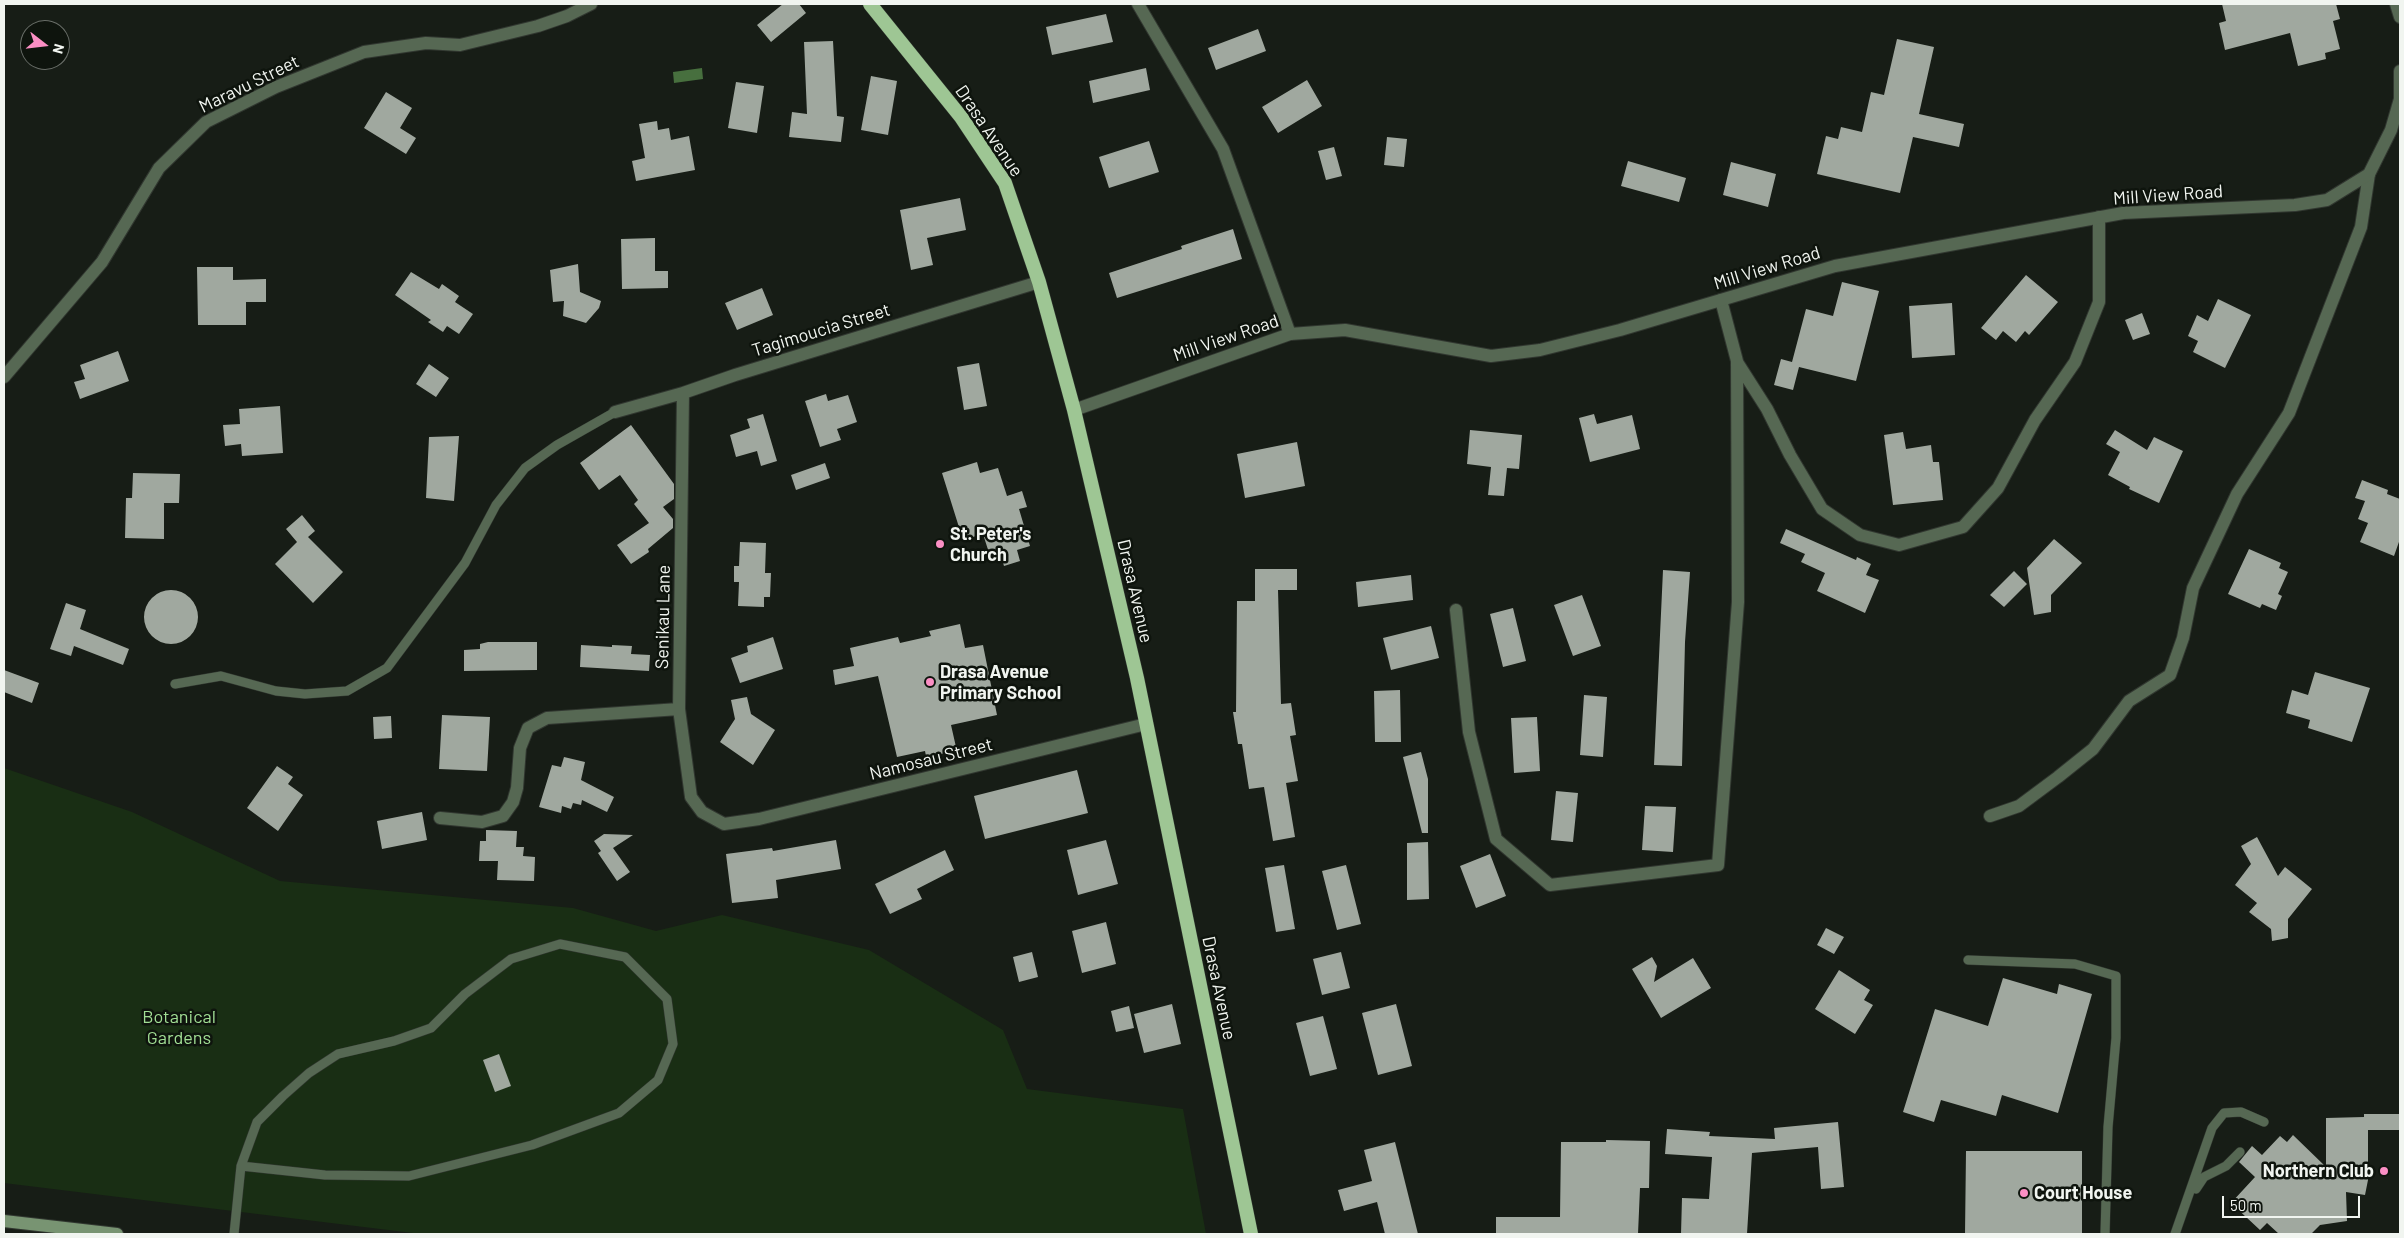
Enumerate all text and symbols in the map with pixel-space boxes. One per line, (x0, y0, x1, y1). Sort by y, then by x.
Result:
north arrow (20, 20, 70, 70)
text: N (49, 42, 68, 56)
street label: Maravu Street (195, 50, 303, 118)
street label: Drasa Avenue (951, 81, 1027, 181)
street label: Mill View Road (2112, 180, 2224, 210)
street label: Mill View Road (1711, 242, 1823, 294)
street label: Tagimoucia Street (749, 299, 893, 361)
street label: Mill View Road (1170, 310, 1282, 366)
place label: St. Peter's Church (950, 523, 1031, 566)
street label: Drasa Avenue (1113, 537, 1157, 645)
marker: St. Peter's Church (934, 538, 946, 550)
street label: Senikau Lane (651, 565, 675, 669)
place label: Drasa Avenue Primary School (940, 661, 1061, 704)
marker: Drasa Avenue Primary School (924, 676, 936, 688)
street label: Namosau Street (867, 733, 995, 785)
street label: Drasa Avenue (1197, 934, 1241, 1042)
park label: Botanical Gardens (142, 1006, 216, 1048)
place label: Northern Club (2263, 1160, 2374, 1182)
marker: Northern Club (2378, 1165, 2390, 1177)
place label: Court House (2034, 1182, 2132, 1204)
scale bar (2224, 1186, 2362, 1218)
marker: Court House (2018, 1187, 2030, 1199)
text: 50 m (2230, 1196, 2262, 1214)

